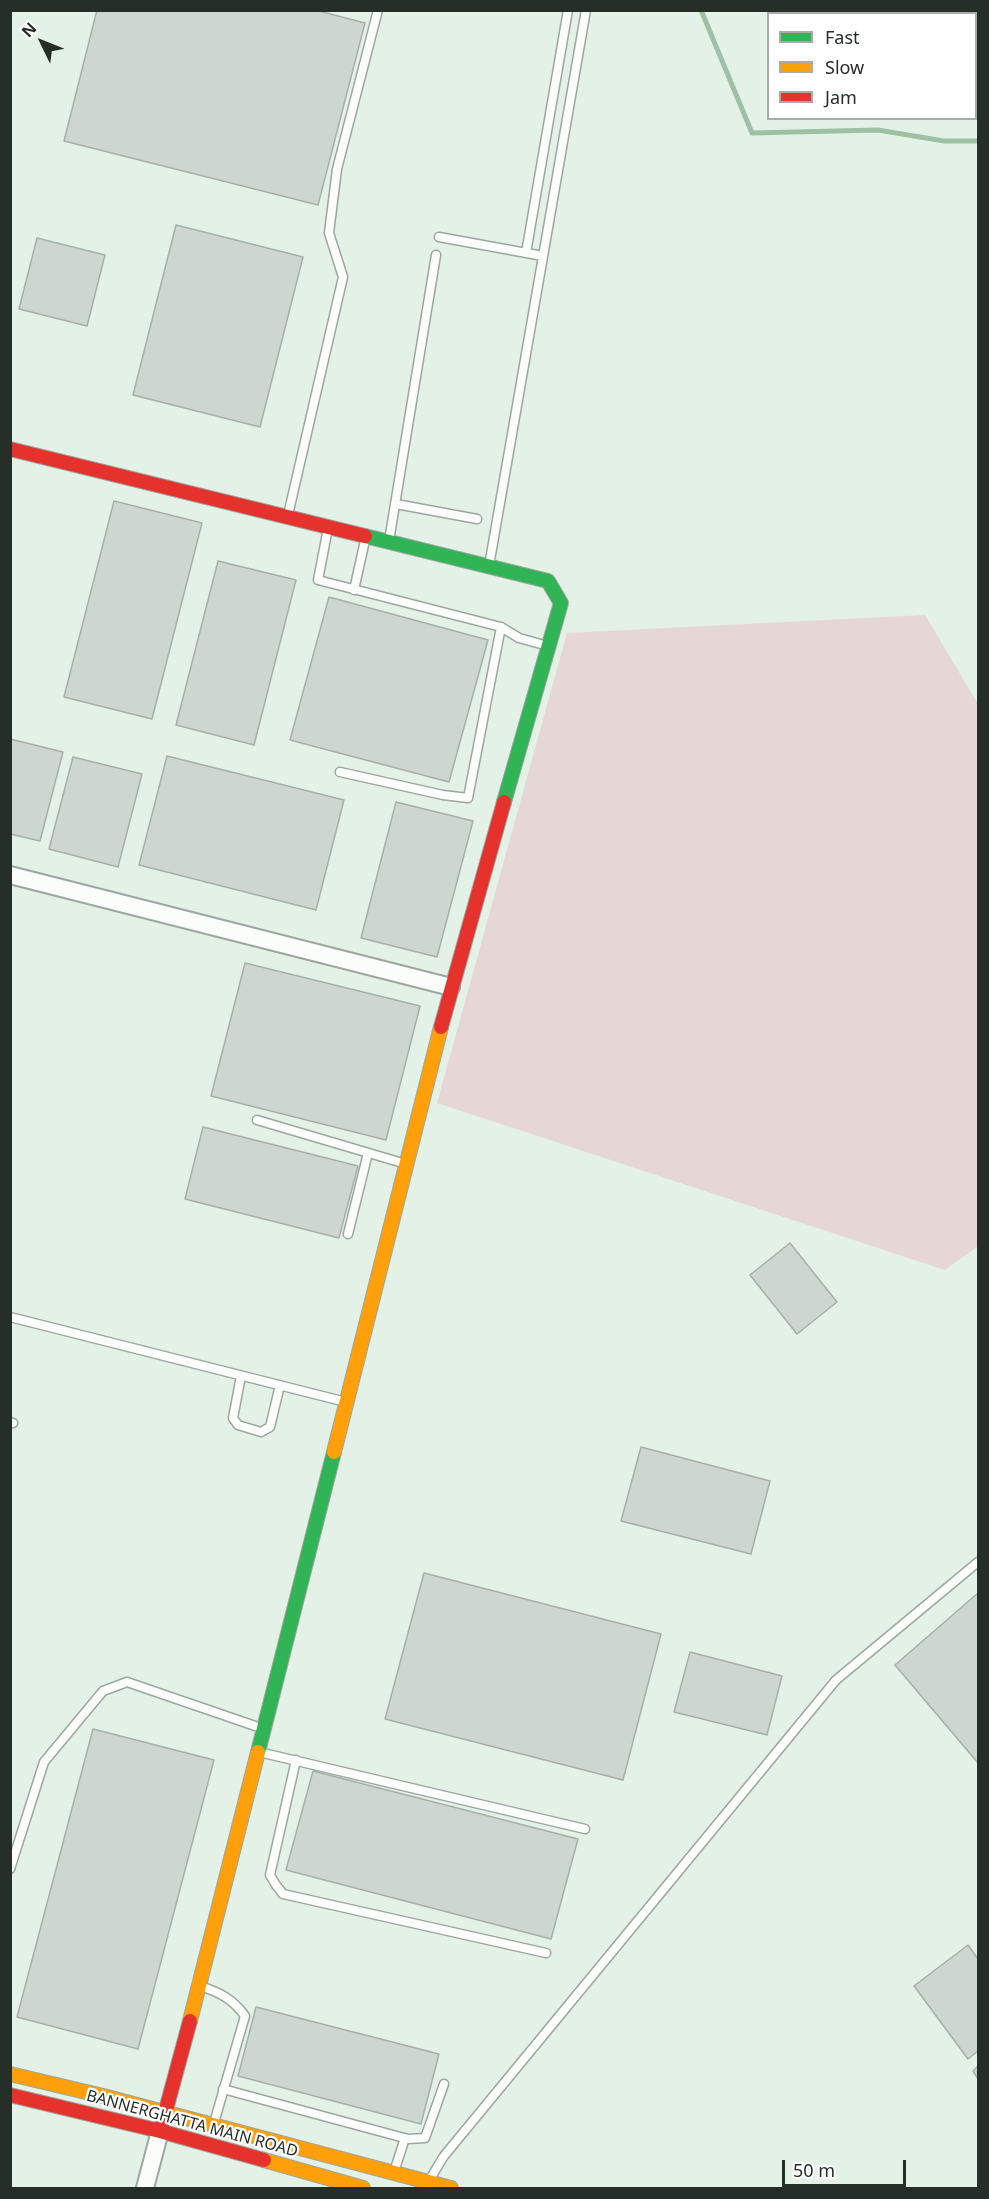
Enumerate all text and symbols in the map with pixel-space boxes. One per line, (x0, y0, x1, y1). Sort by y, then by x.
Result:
north arrow (12, 12, 72, 72)
legend (767, 12, 977, 120)
text: N (16, 17, 41, 42)
text: Fast (825, 25, 860, 49)
text: Slow (825, 55, 864, 79)
text: Jam (825, 85, 857, 109)
street label: BANNERGHATTA MAIN ROAD (84, 2086, 300, 2162)
scale bar (785, 2148, 910, 2186)
text: 50 m (793, 2158, 835, 2182)

